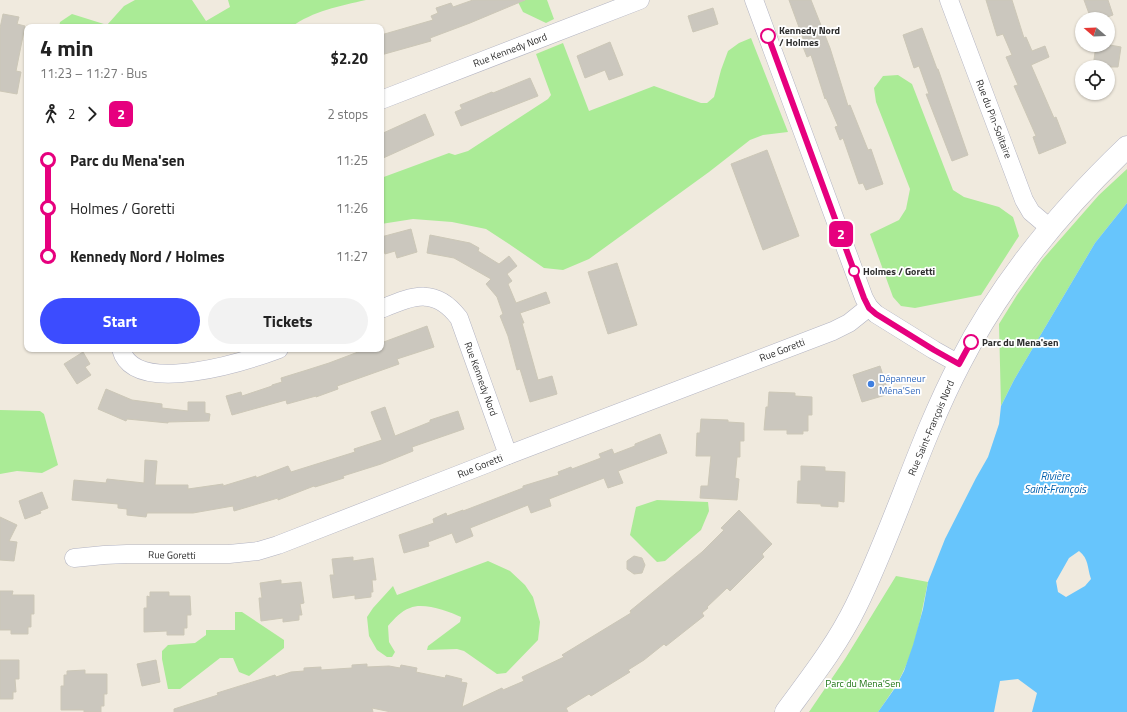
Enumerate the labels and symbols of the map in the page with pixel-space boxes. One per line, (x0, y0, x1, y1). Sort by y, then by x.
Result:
north arrow (1075, 12, 1115, 52)
place label: Kennedy Nord / Holmes (779, 23, 840, 50)
marker: Kennedy Nord / Holmes (760, 28, 776, 44)
street label: Rue Kennedy Nord (471, 29, 549, 71)
street label: Rue du Pin-Solitaire (972, 77, 1016, 161)
line badge: 2 (828, 221, 854, 247)
place label: Holmes / Goretti (863, 264, 935, 279)
marker: Holmes / Goretti (848, 265, 860, 277)
street label: Rue Goretti (757, 334, 807, 366)
marker: Parc du Mena'sen (963, 334, 979, 350)
place label: Parc du Mena'sen (982, 335, 1058, 350)
street label: Rue Kennedy Nord (461, 340, 501, 418)
place label: Dépanneur Ména'Sen (879, 371, 926, 398)
street label: Rue Saint-François Nord (904, 378, 958, 478)
marker: Dépanneur Ména'Sen (866, 379, 876, 389)
street label: Rue Goretti (455, 450, 505, 482)
water label: Rivière Saint-François (1024, 468, 1087, 497)
street label: Rue Goretti (148, 547, 196, 563)
park label: Parc du Mena'Sen (825, 676, 901, 691)

